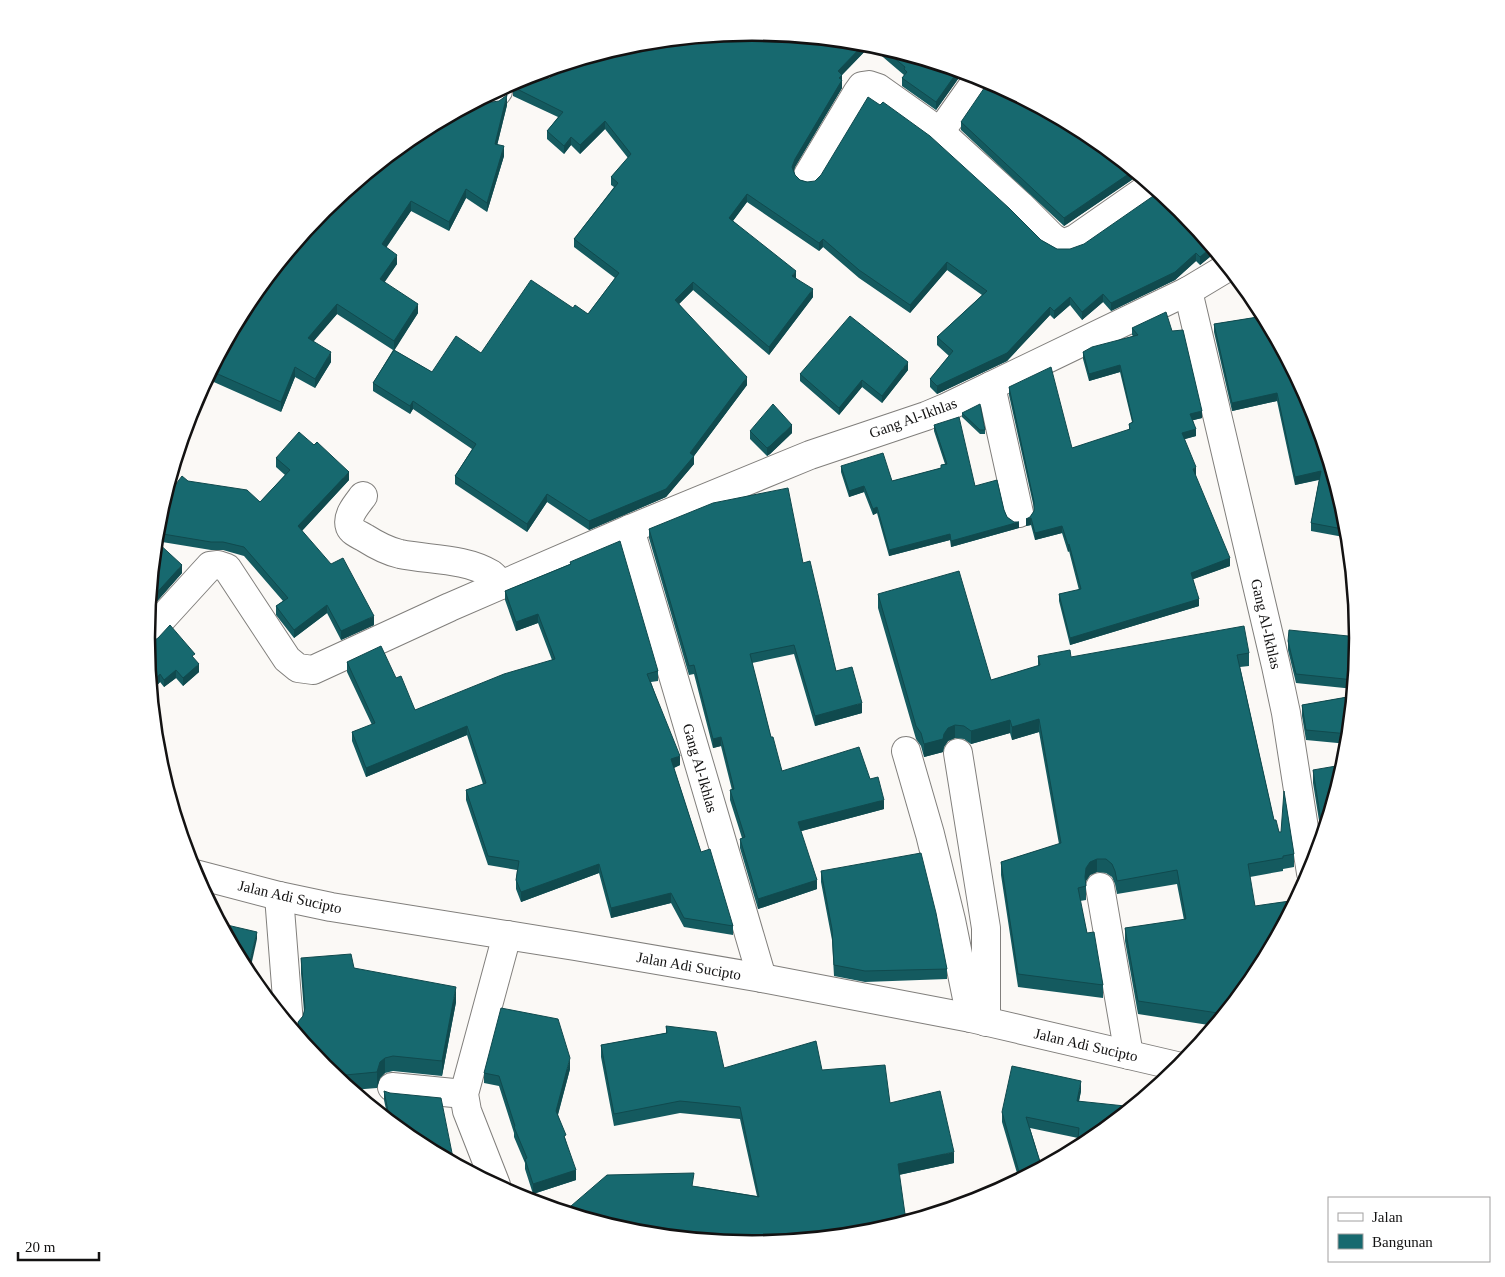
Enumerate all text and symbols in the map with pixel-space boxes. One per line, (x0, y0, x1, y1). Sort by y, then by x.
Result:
street label: Gang Al-Ikhlas (867, 395, 959, 441)
street label: Gang Al-Ikhlas (1248, 577, 1284, 671)
street label: Gang Al-Ikhlas (680, 722, 720, 815)
street label: Jalan Adi Sucipto (237, 877, 343, 917)
street label: Jalan Adi Sucipto (636, 949, 742, 983)
street label: Jalan Adi Sucipto (1033, 1025, 1139, 1065)
legend (1328, 1197, 1490, 1262)
text: Jalan (1372, 1209, 1403, 1225)
scale bar (18, 1230, 99, 1262)
text: Bangunan (1372, 1234, 1433, 1250)
text: 20 m (25, 1239, 56, 1255)

